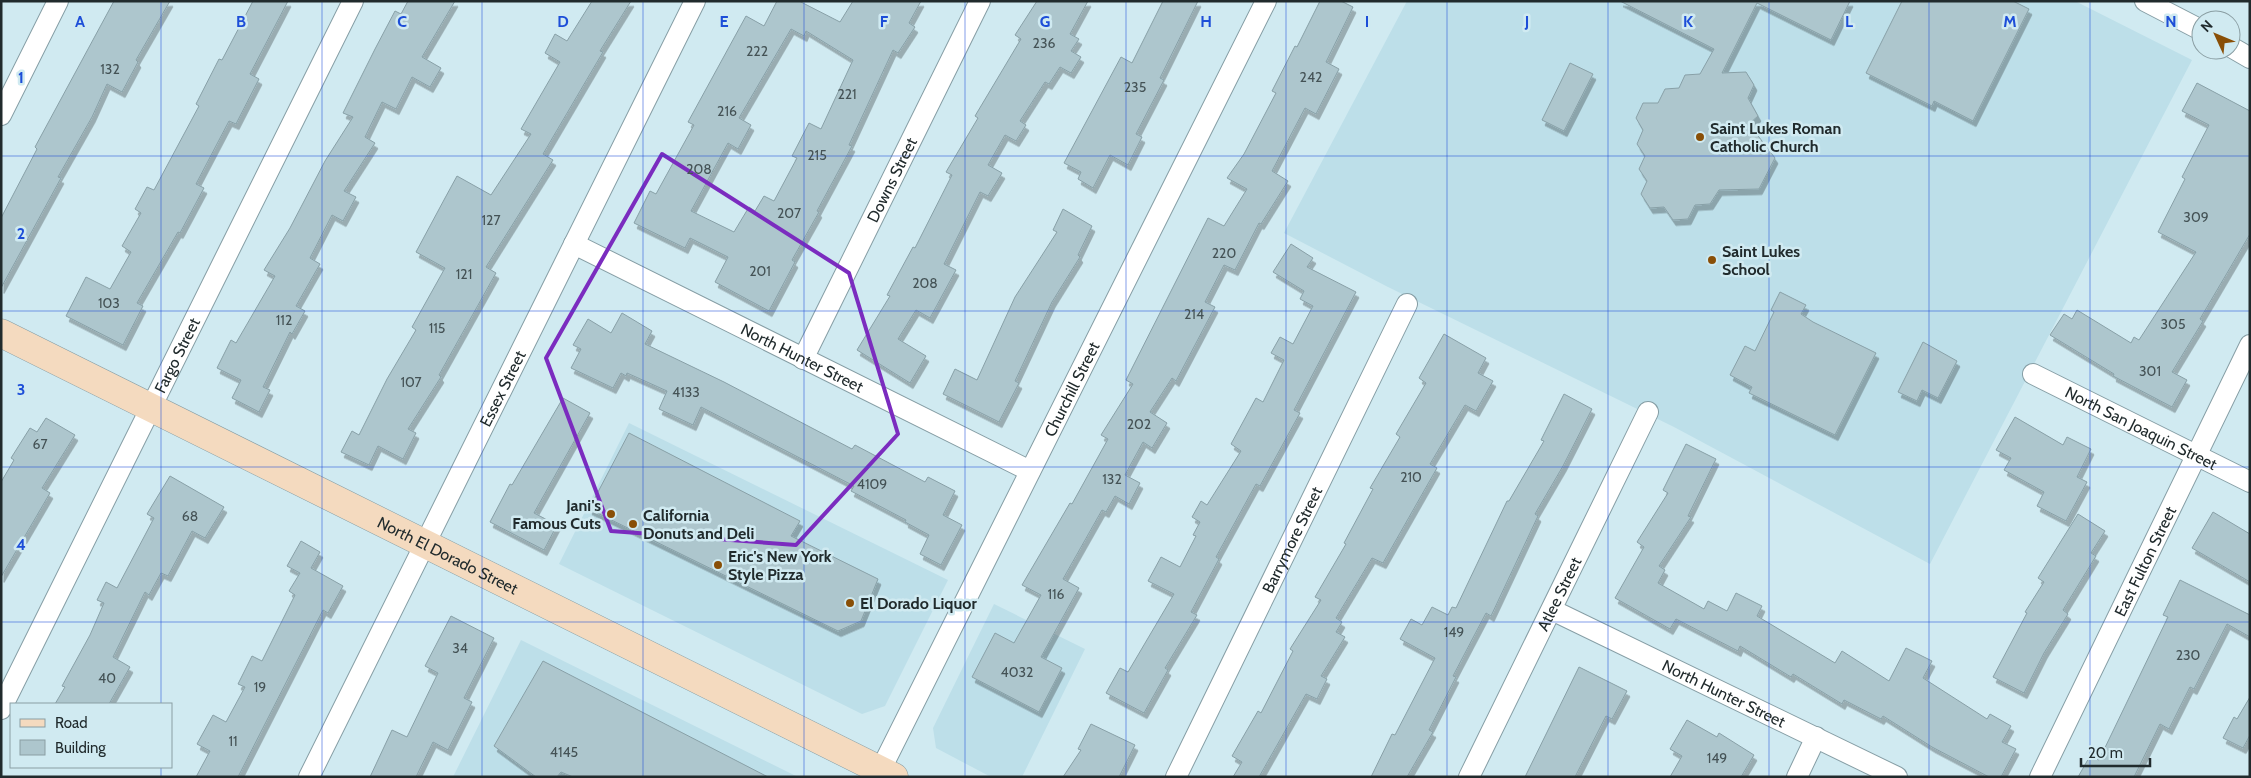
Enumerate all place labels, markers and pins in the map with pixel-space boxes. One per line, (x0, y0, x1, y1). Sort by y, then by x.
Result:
place label: Saint Lukes Roman Catholic Church (1710, 119, 1841, 156)
marker: Saint Lukes Roman Catholic Church (1694, 131, 1706, 143)
place label: Saint Lukes School (1722, 242, 1800, 279)
marker: Saint Lukes School (1706, 254, 1718, 266)
place label: Jani's Famous Cuts (512, 496, 601, 533)
place label: California Donuts and Deli (643, 506, 754, 543)
marker: Jani's Famous Cuts (605, 508, 617, 520)
marker: California Donuts and Deli (627, 518, 639, 530)
place label: Eric's New York Style Pizza (728, 547, 832, 584)
marker: Eric's New York Style Pizza (712, 559, 724, 571)
place label: El Dorado Liquor (860, 594, 977, 613)
marker: El Dorado Liquor (844, 597, 856, 609)

